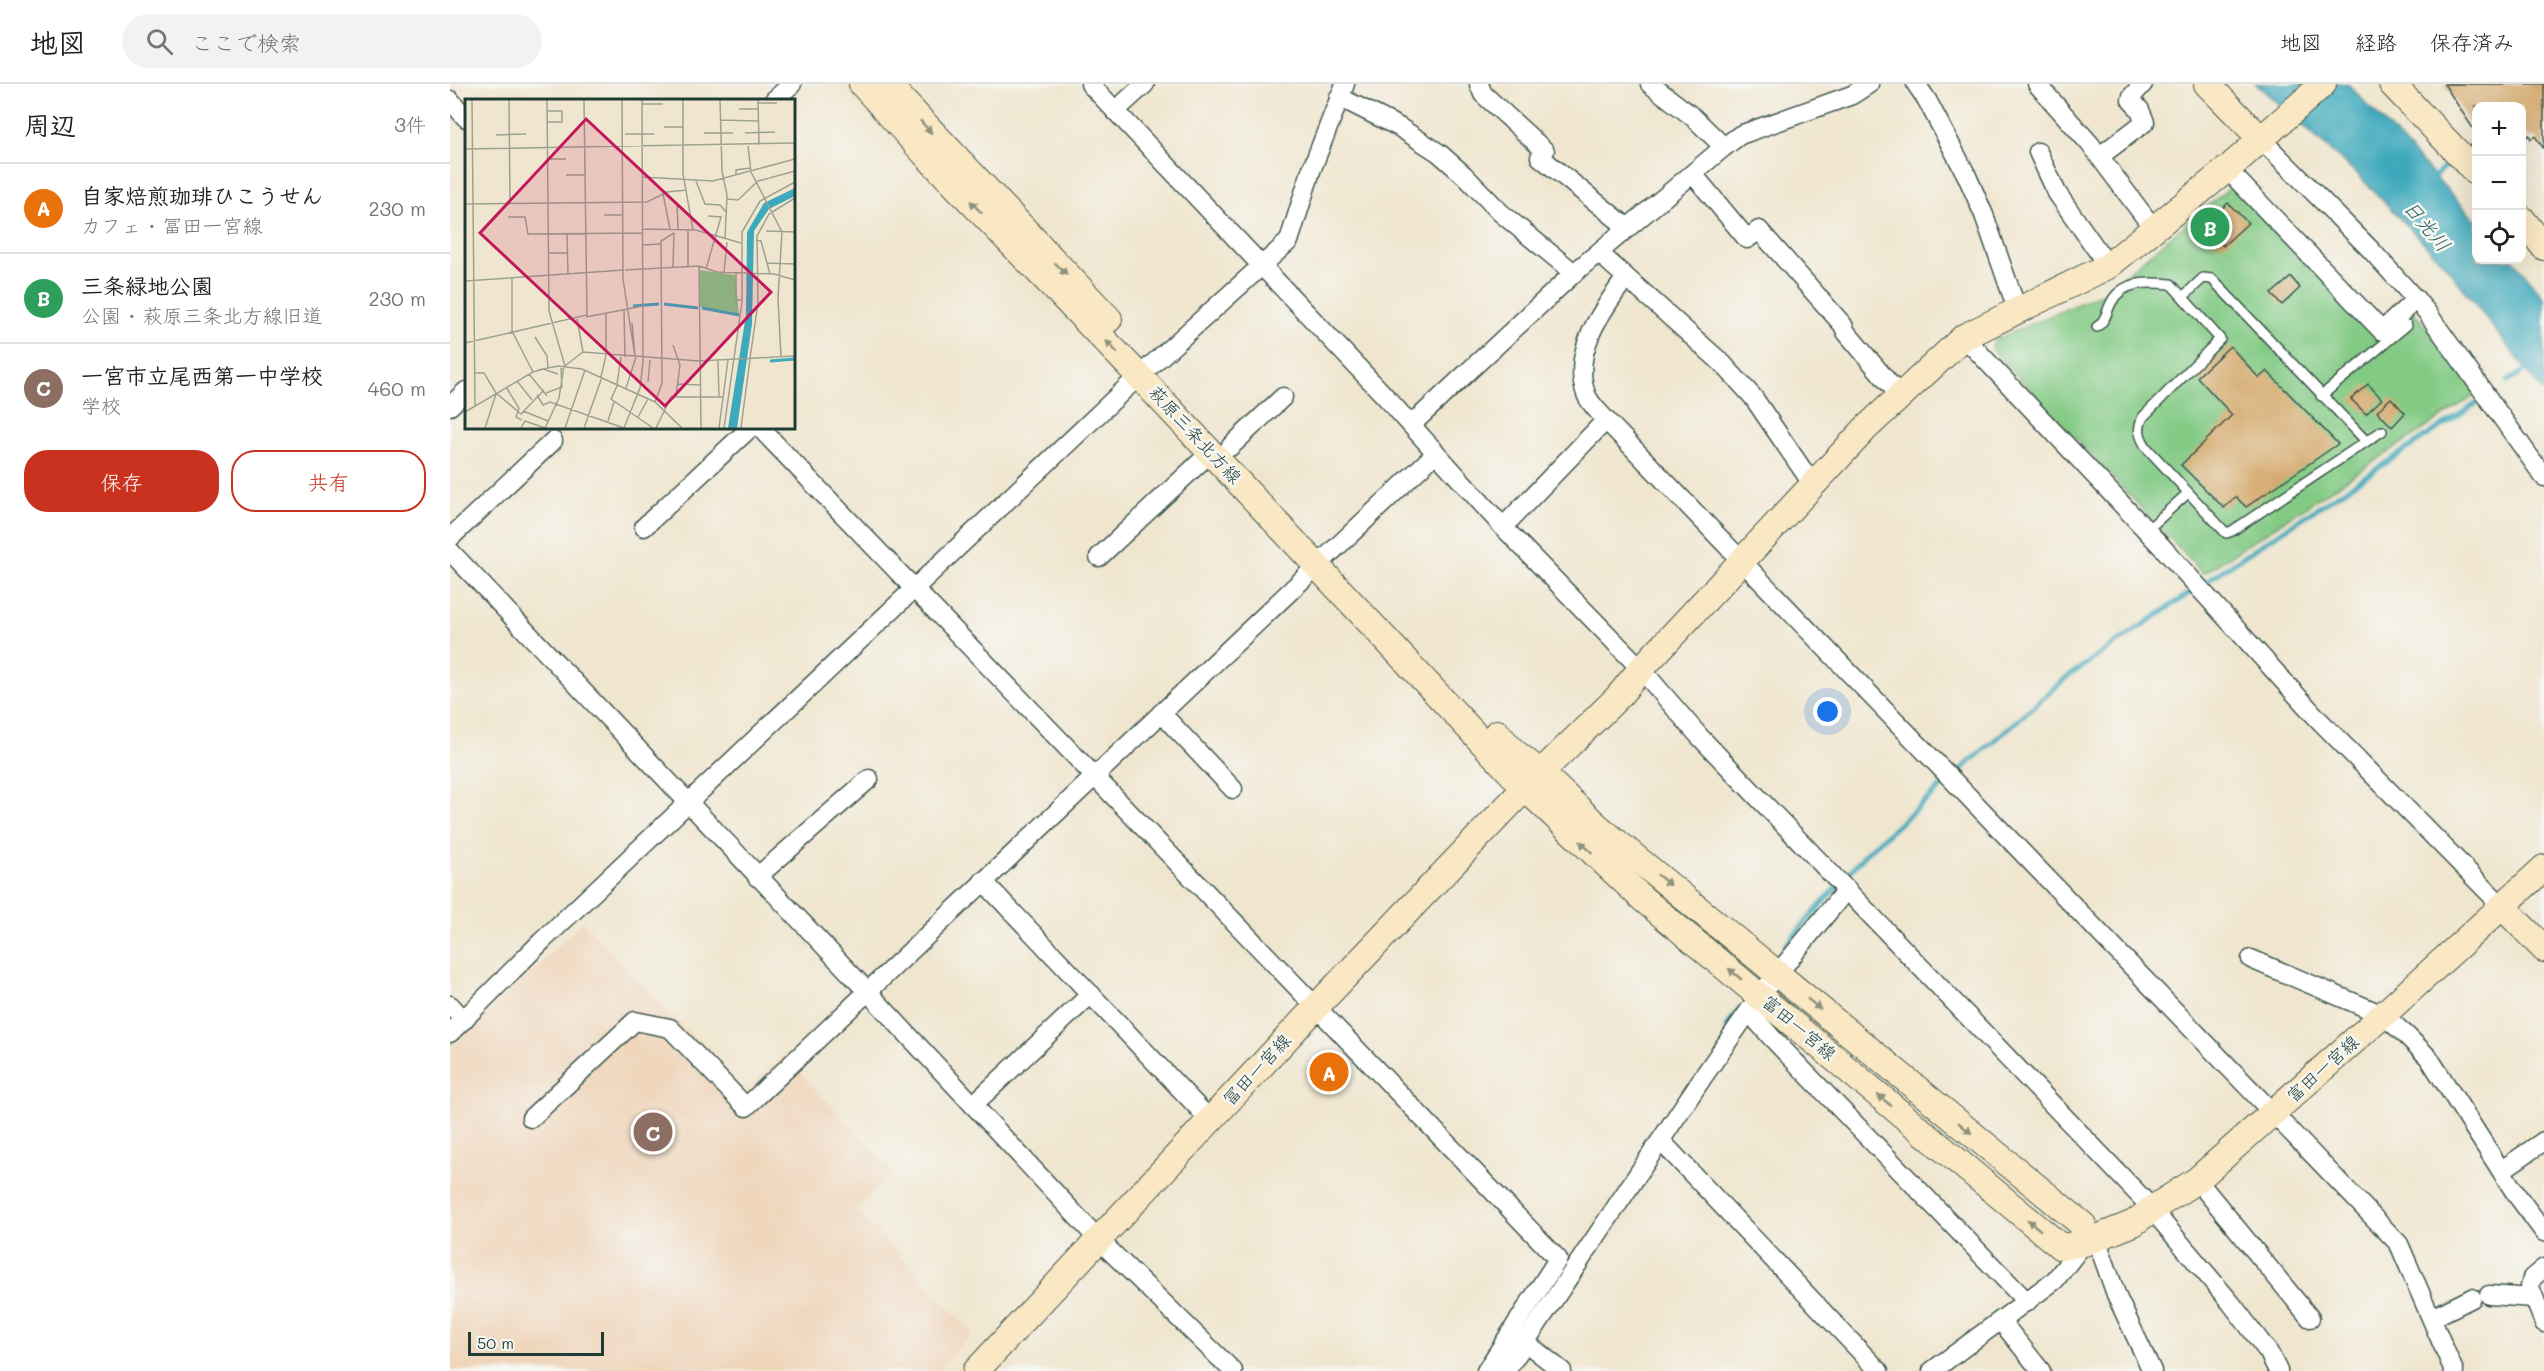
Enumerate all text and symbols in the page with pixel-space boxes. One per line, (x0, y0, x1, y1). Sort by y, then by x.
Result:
search box (122, 14, 542, 68)
text: 地図 (30, 24, 86, 60)
icon: search (143, 25, 176, 58)
text: ここで検索 (191, 28, 301, 57)
text: 地図 (2280, 28, 2322, 55)
text: 経路 (2355, 28, 2397, 55)
text: 保存済み (2430, 28, 2514, 55)
inset map (465, 99, 795, 429)
map controls (2472, 102, 2526, 264)
button: + (2472, 102, 2526, 156)
text: 周辺 (24, 108, 76, 142)
text: 3件 (394, 111, 426, 137)
one-way arrow (919, 120, 933, 134)
button: − (2472, 156, 2526, 210)
text: 自家焙煎珈琲ひこうせん (81, 181, 323, 210)
water label: 日光川 (2399, 194, 2457, 257)
text: A (37, 195, 50, 221)
text: 230 m (368, 195, 426, 221)
one-way arrow (970, 200, 984, 214)
pin: B (2190, 204, 2230, 250)
button: locate (2472, 210, 2526, 264)
text: カフェ · 冨田一宮線 (81, 212, 263, 238)
one-way arrow (1054, 261, 1068, 276)
text: 三条緑地公園 (81, 271, 213, 300)
text: B (37, 285, 50, 311)
text: 230 m (368, 285, 426, 311)
text: 公園 · 萩原三条北方線旧道 (81, 302, 323, 328)
one-way arrow (1105, 341, 1119, 355)
text: 一宮市立尾西第一中学校 (81, 361, 323, 390)
text: C (36, 375, 51, 401)
text: 460 m (368, 375, 426, 401)
street label: 萩原三条北方線 (1144, 380, 1247, 489)
text: 学校 (81, 392, 121, 418)
button: 保存 (24, 450, 219, 512)
button: 共有 (231, 450, 426, 512)
your location (1813, 697, 1842, 726)
one-way arrow (1580, 841, 1594, 855)
one-way arrow (1656, 874, 1672, 887)
one-way arrow (1728, 968, 1743, 981)
street label: 富田一宮線 (1757, 989, 1842, 1065)
one-way arrow (1806, 998, 1822, 1011)
street label: 冨田一宮線 (1217, 1028, 1296, 1110)
street label: 富田一宮線 (2281, 1029, 2364, 1107)
pin: A (1310, 1050, 1348, 1094)
one-way arrow (1877, 1094, 1892, 1107)
pin: C (634, 1110, 672, 1154)
one-way arrow (1957, 1121, 1973, 1134)
one-way arrow (2026, 1219, 2041, 1231)
scale bar (468, 1329, 604, 1356)
text: 50 m (477, 1332, 514, 1353)

